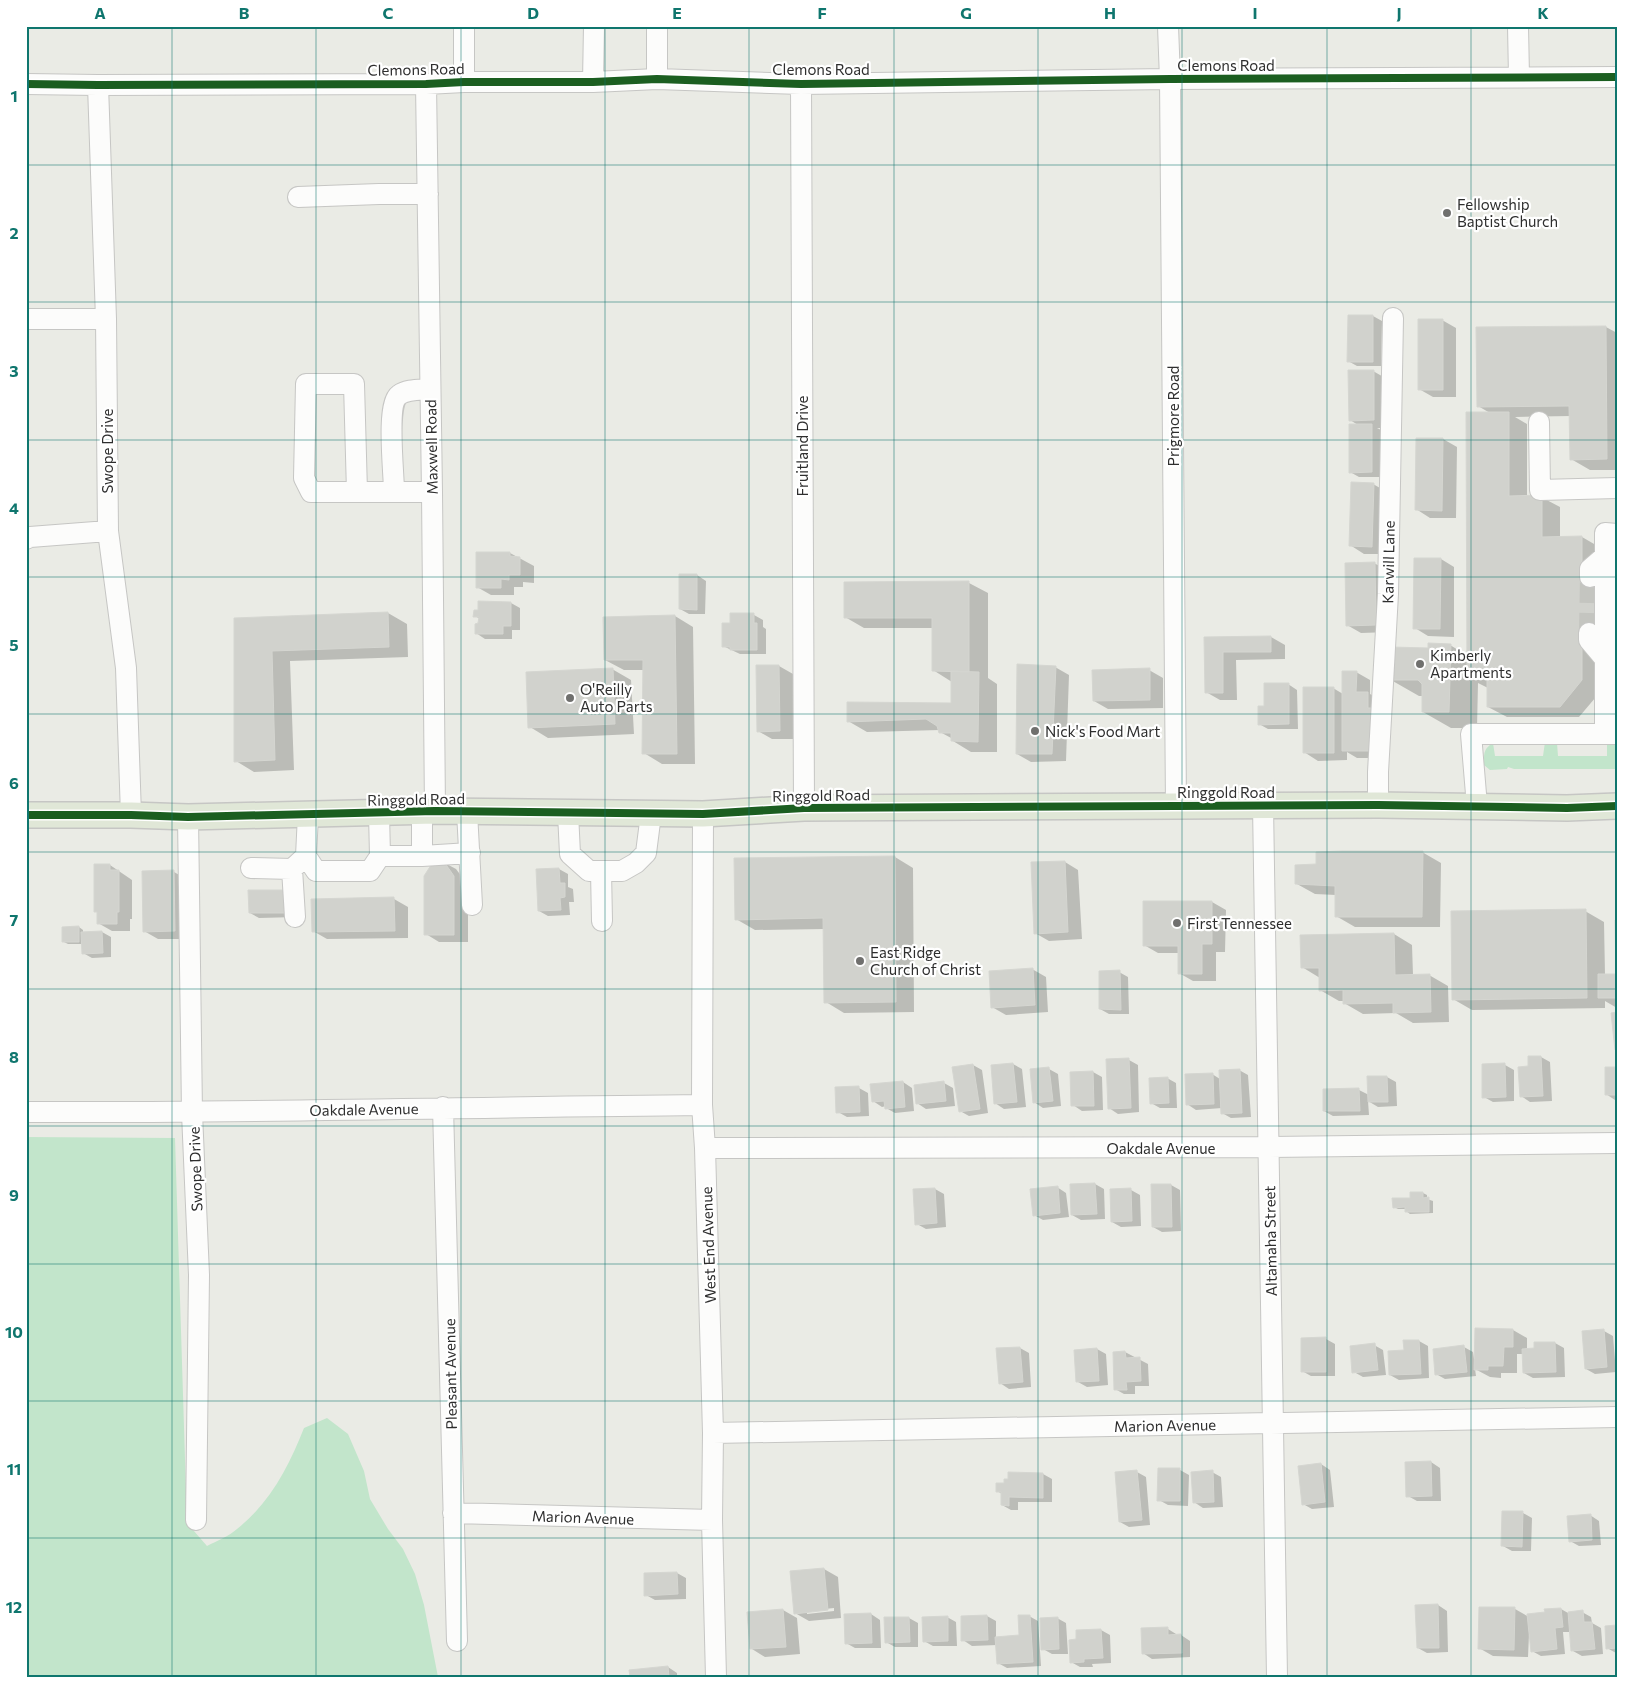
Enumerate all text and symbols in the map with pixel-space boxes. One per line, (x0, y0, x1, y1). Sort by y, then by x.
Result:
text: A (94, 3, 106, 22)
text: B (239, 3, 250, 22)
text: C (383, 3, 394, 22)
text: D (527, 3, 539, 22)
text: E (672, 3, 682, 22)
text: F (817, 3, 827, 22)
text: G (960, 3, 972, 22)
text: H (1104, 3, 1116, 22)
text: I (1252, 3, 1258, 22)
text: J (1396, 3, 1402, 22)
text: K (1537, 3, 1549, 22)
street label: Clemons Road (1177, 56, 1275, 74)
street label: Clemons Road (367, 59, 465, 79)
street label: Clemons Road (772, 60, 870, 78)
text: 1 (10, 86, 18, 105)
place label: Fellowship Baptist Church (1457, 195, 1558, 230)
marker: Fellowship Baptist Church (1441, 207, 1453, 219)
text: 2 (9, 223, 19, 242)
text: 3 (9, 361, 19, 380)
street label: Prigmore Road (1164, 366, 1182, 467)
street label: Fruitland Drive (793, 396, 811, 496)
street label: Maxwell Road (421, 399, 441, 495)
street label: Swope Drive (98, 408, 116, 494)
text: 4 (9, 498, 19, 517)
street label: Karwill Lane (1378, 520, 1398, 604)
text: 5 (9, 635, 19, 654)
place label: Kimberly Apartments (1430, 646, 1512, 681)
marker: Kimberly Apartments (1414, 658, 1426, 670)
place label: O'Reilly Auto Parts (580, 680, 653, 715)
marker: O'Reilly Auto Parts (564, 692, 576, 704)
place label: Nick's Food Mart (1045, 722, 1160, 740)
marker: Nick's Food Mart (1029, 725, 1041, 737)
text: 6 (9, 773, 19, 792)
street label: Ringgold Road (1177, 783, 1275, 801)
street label: Ringgold Road (772, 785, 870, 805)
street label: Ringgold Road (367, 789, 465, 809)
text: 7 (10, 910, 19, 929)
place label: First Tennessee (1187, 914, 1292, 932)
marker: First Tennessee (1171, 917, 1183, 929)
place label: East Ridge Church of Christ (870, 943, 981, 978)
marker: East Ridge Church of Christ (854, 955, 866, 967)
text: 8 (9, 1047, 19, 1066)
street label: Oakdale Avenue (309, 1099, 419, 1119)
street label: Swope Drive (185, 1126, 205, 1212)
street label: Oakdale Avenue (1106, 1139, 1216, 1157)
text: 9 (9, 1185, 19, 1204)
street label: Altamaha Street (1260, 1185, 1280, 1297)
street label: West End Avenue (697, 1186, 719, 1304)
street label: Pleasant Avenue (440, 1318, 460, 1430)
text: 10 (5, 1322, 23, 1341)
street label: Marion Avenue (1114, 1415, 1216, 1435)
text: 11 (7, 1459, 21, 1478)
street label: Marion Avenue (532, 1506, 635, 1528)
text: 12 (6, 1597, 22, 1616)

